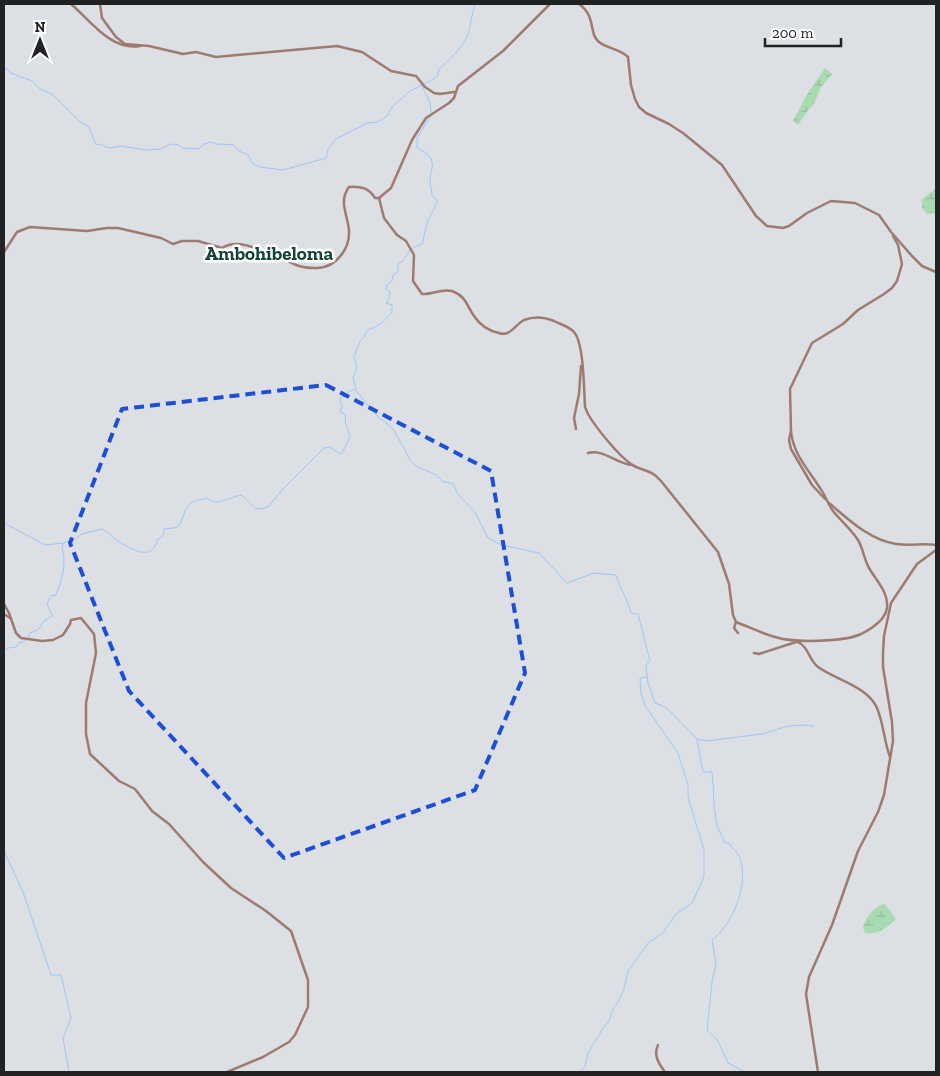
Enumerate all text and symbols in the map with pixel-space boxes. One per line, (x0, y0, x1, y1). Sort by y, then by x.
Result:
north arrow (15, 15, 65, 65)
scale bar (765, 15, 841, 47)
text: N (35, 19, 46, 36)
text: 200 m (772, 24, 813, 42)
district label: Ambohibeloma (205, 242, 333, 265)

